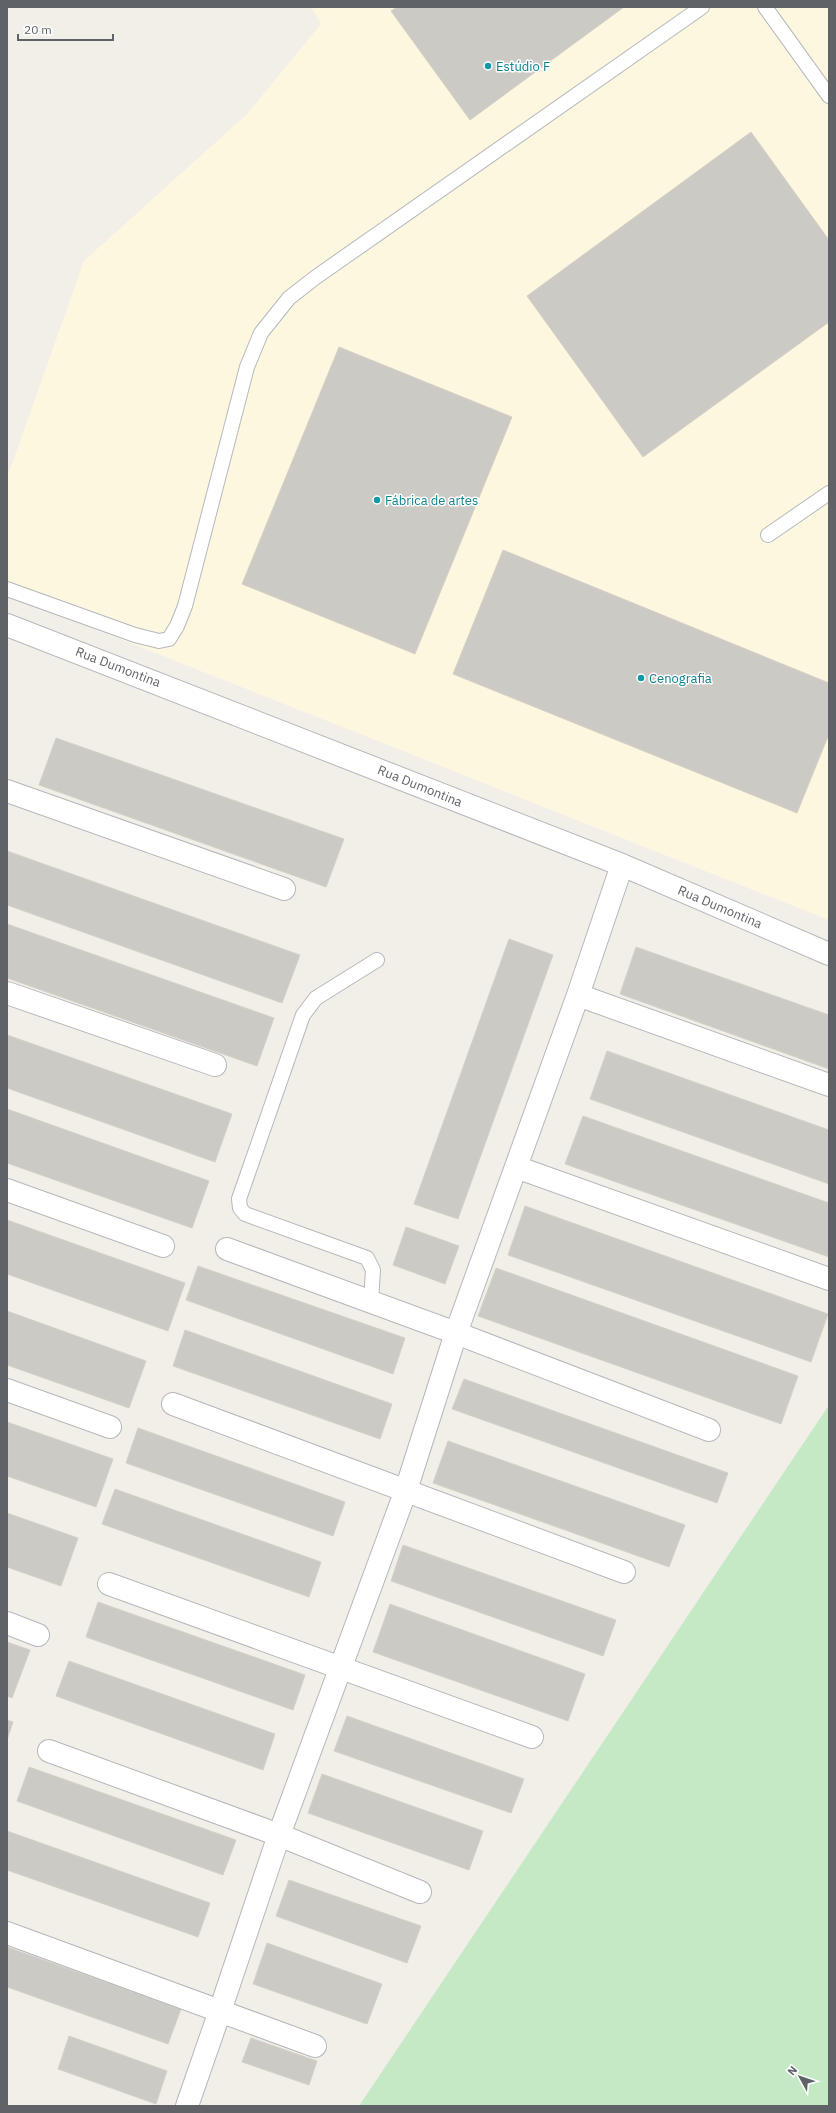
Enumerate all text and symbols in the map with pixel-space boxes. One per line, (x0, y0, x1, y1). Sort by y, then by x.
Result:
scale bar (18, 16, 113, 42)
text: 20 m (24, 22, 52, 37)
place label: Estúdio F (496, 58, 550, 75)
marker: Estúdio F (483, 61, 493, 71)
place label: Fábrica de artes (385, 492, 478, 509)
marker: Fábrica de artes (372, 495, 382, 505)
street label: Rua Dumontina (73, 643, 163, 691)
place label: Cenografia (649, 670, 712, 687)
marker: Cenografia (636, 673, 646, 683)
street label: Rua Dumontina (375, 761, 465, 811)
street label: Rua Dumontina (675, 882, 765, 932)
north arrow (780, 2057, 820, 2097)
text: N (784, 2063, 800, 2078)

